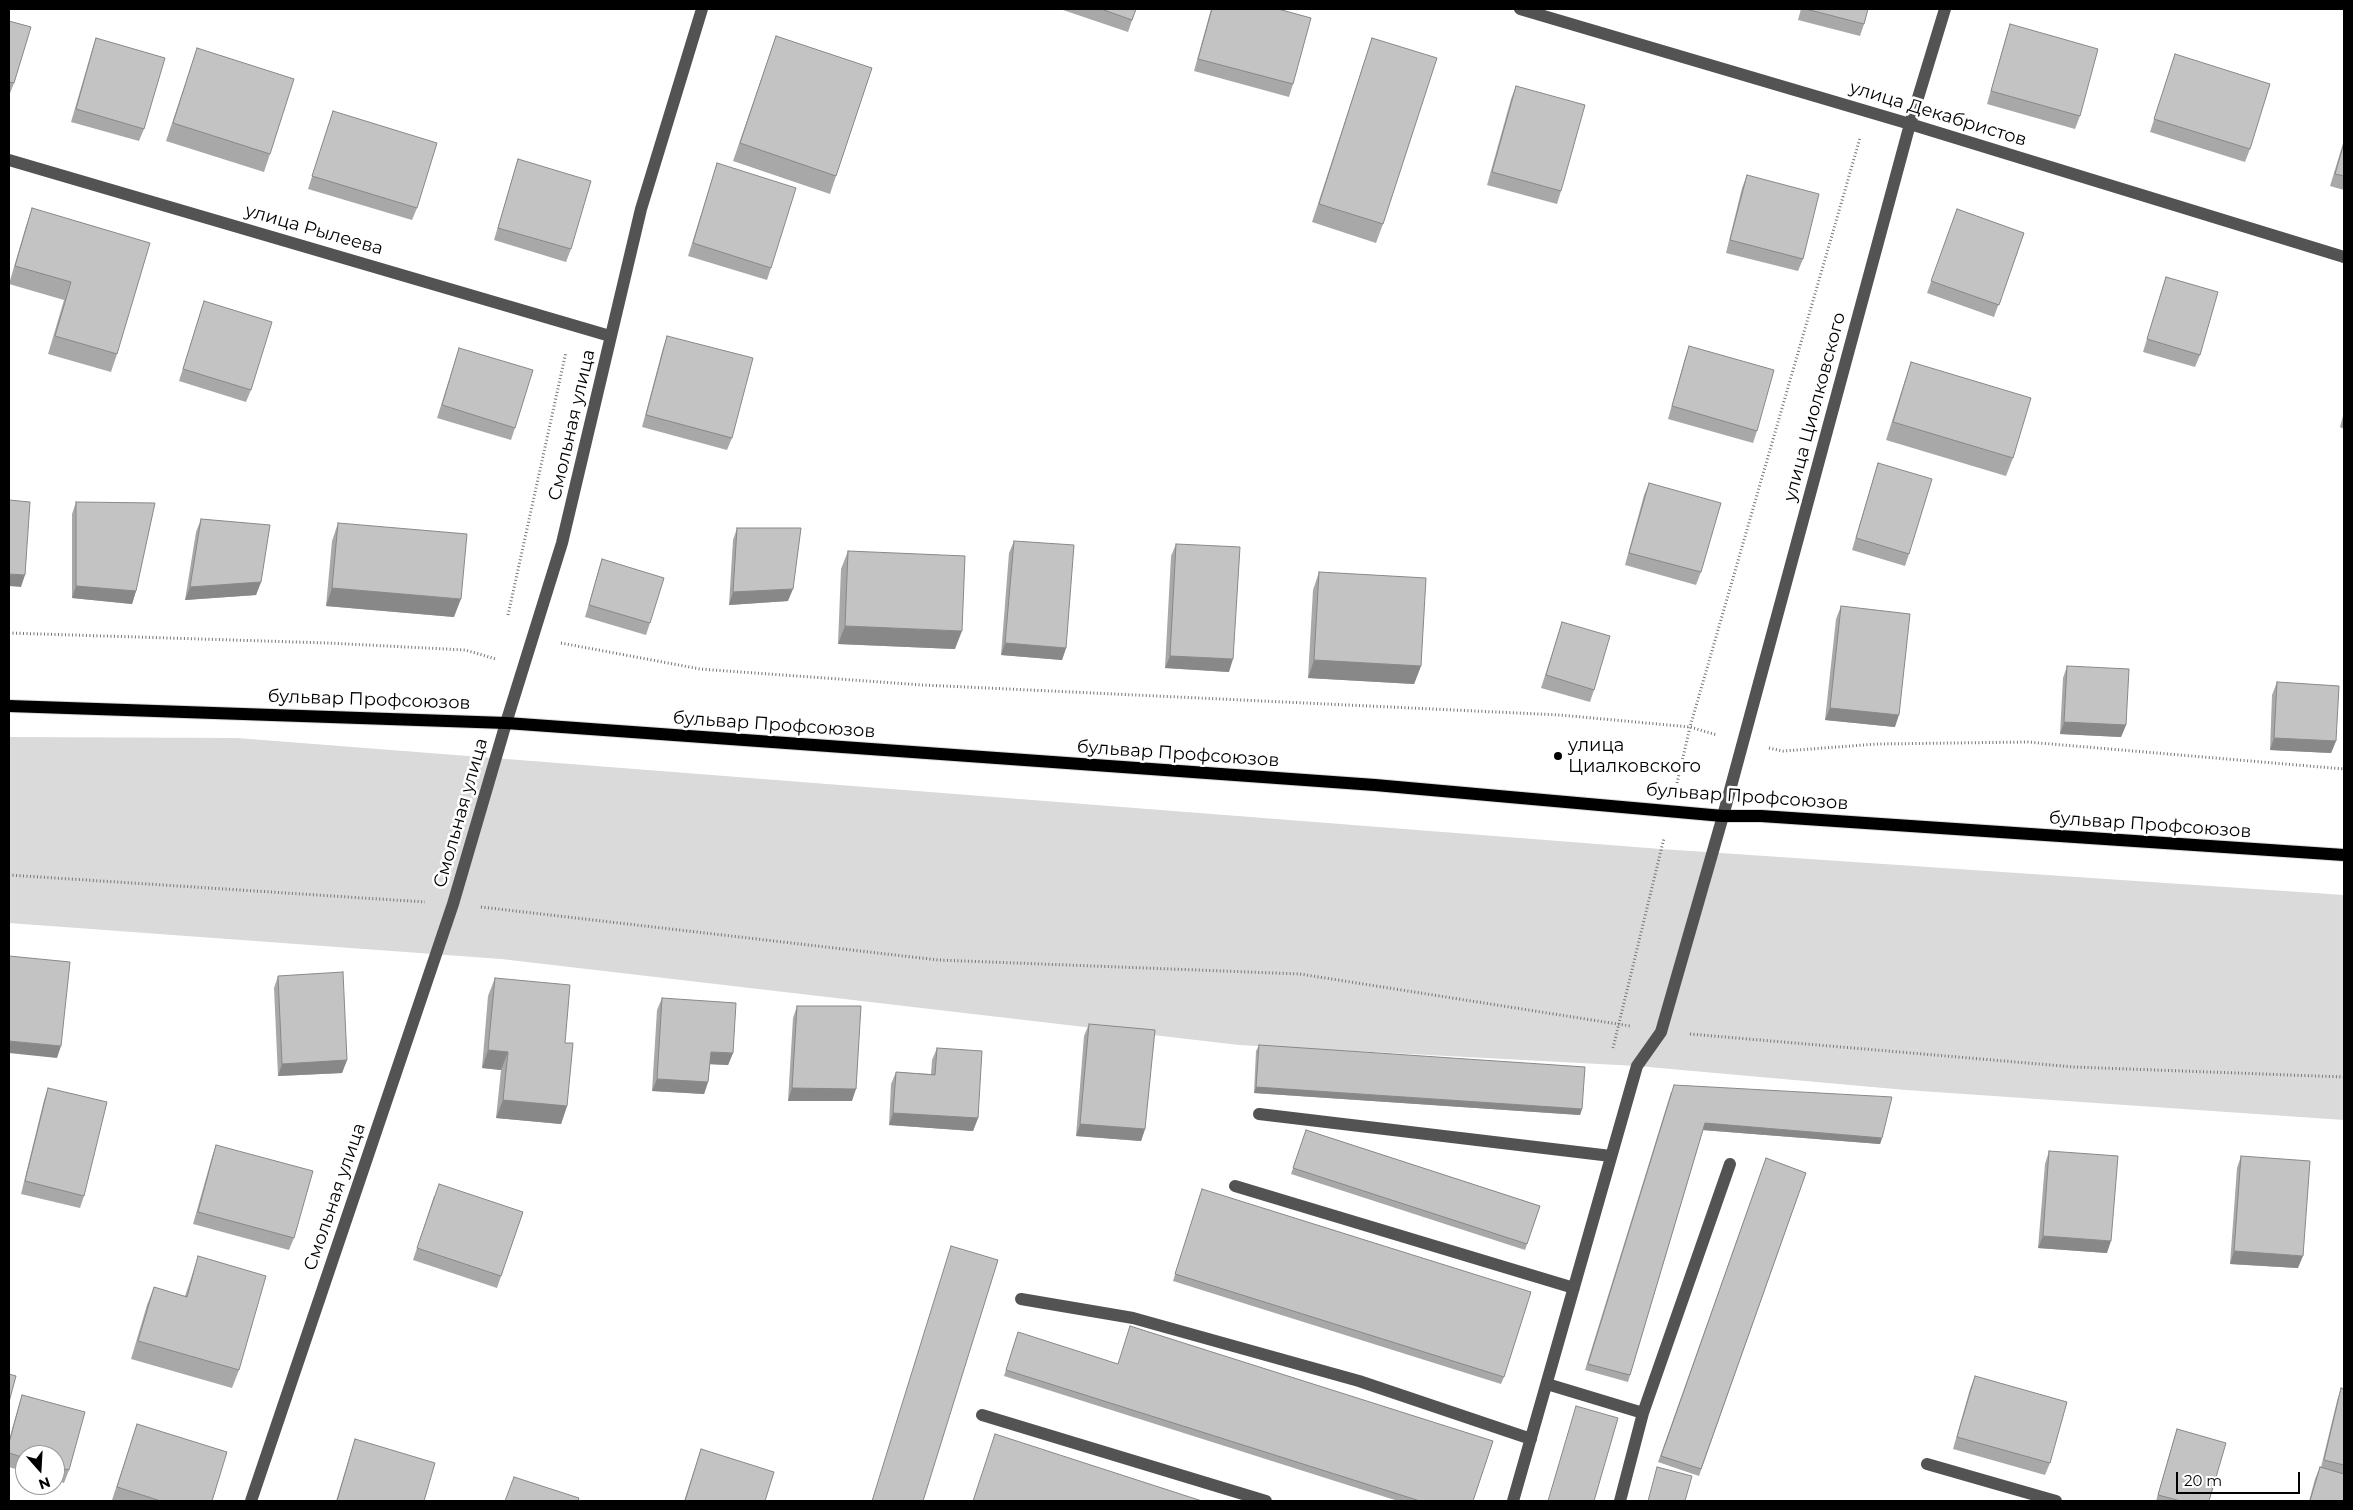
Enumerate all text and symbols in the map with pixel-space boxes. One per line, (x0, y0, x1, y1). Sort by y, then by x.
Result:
street label: улица Декабристов (1847, 77, 2029, 151)
street label: улица Рылеева (243, 200, 385, 260)
street label: улица Циолковского (1779, 310, 1851, 504)
street label: Смольная улица (544, 347, 600, 503)
street label: бульвар Профсоюзов (267, 686, 471, 714)
street label: бульвар Профсоюзов (672, 707, 876, 743)
place label: улица Циалковского (1568, 735, 1701, 778)
street label: Смольная улица (429, 736, 493, 890)
street label: бульвар Профсоюзов (1076, 736, 1280, 772)
marker: улица Циалковского (1552, 750, 1564, 762)
street label: бульвар Профсоюзов (1645, 779, 1849, 815)
street label: бульвар Профсоюзов (2048, 807, 2252, 843)
street label: Смольная улица (300, 1120, 370, 1274)
north arrow (15, 1445, 65, 1495)
scale bar (2178, 1462, 2302, 1494)
text: 20 m (2184, 1471, 2222, 1490)
text: N (36, 1473, 53, 1494)

